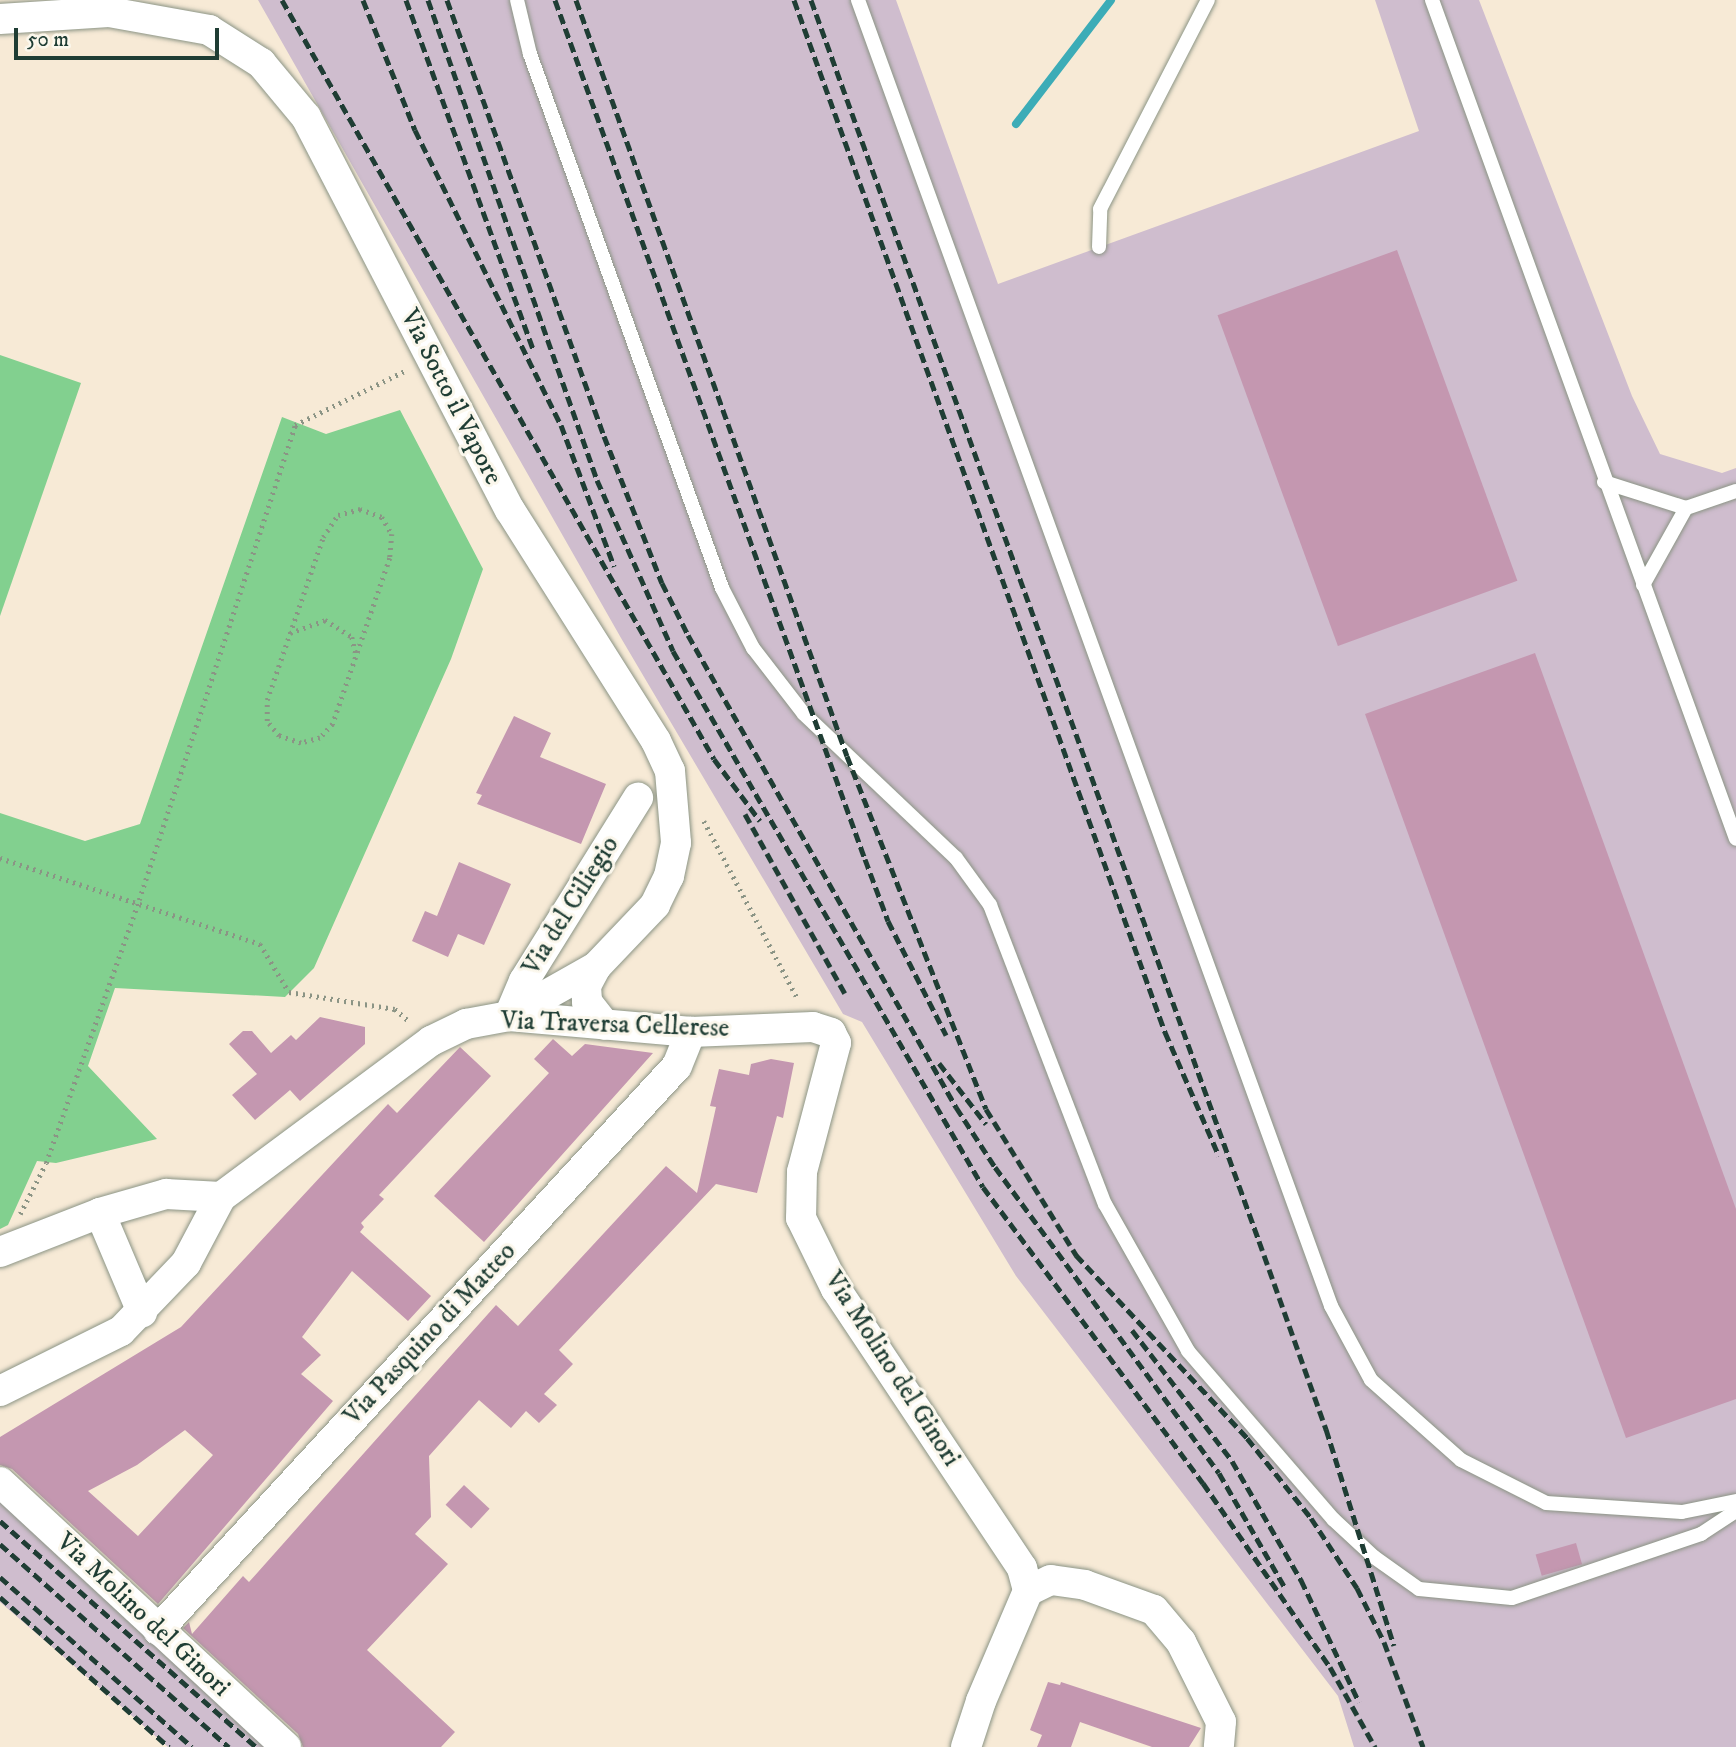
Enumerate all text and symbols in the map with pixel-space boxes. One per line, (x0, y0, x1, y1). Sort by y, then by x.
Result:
scale bar (18, 14, 222, 58)
text: 50 m (27, 27, 69, 53)
street label: Via Sotto il Vapore (393, 304, 509, 490)
street label: Via del Ciliegio (516, 831, 626, 981)
street label: Via Traversa Cellerese (500, 1005, 730, 1045)
street label: Via Pasquino di Matteo (337, 1236, 523, 1432)
street label: Via Molino del Ginori (817, 1266, 967, 1472)
street label: Via Molino del Ginori (50, 1526, 236, 1704)

